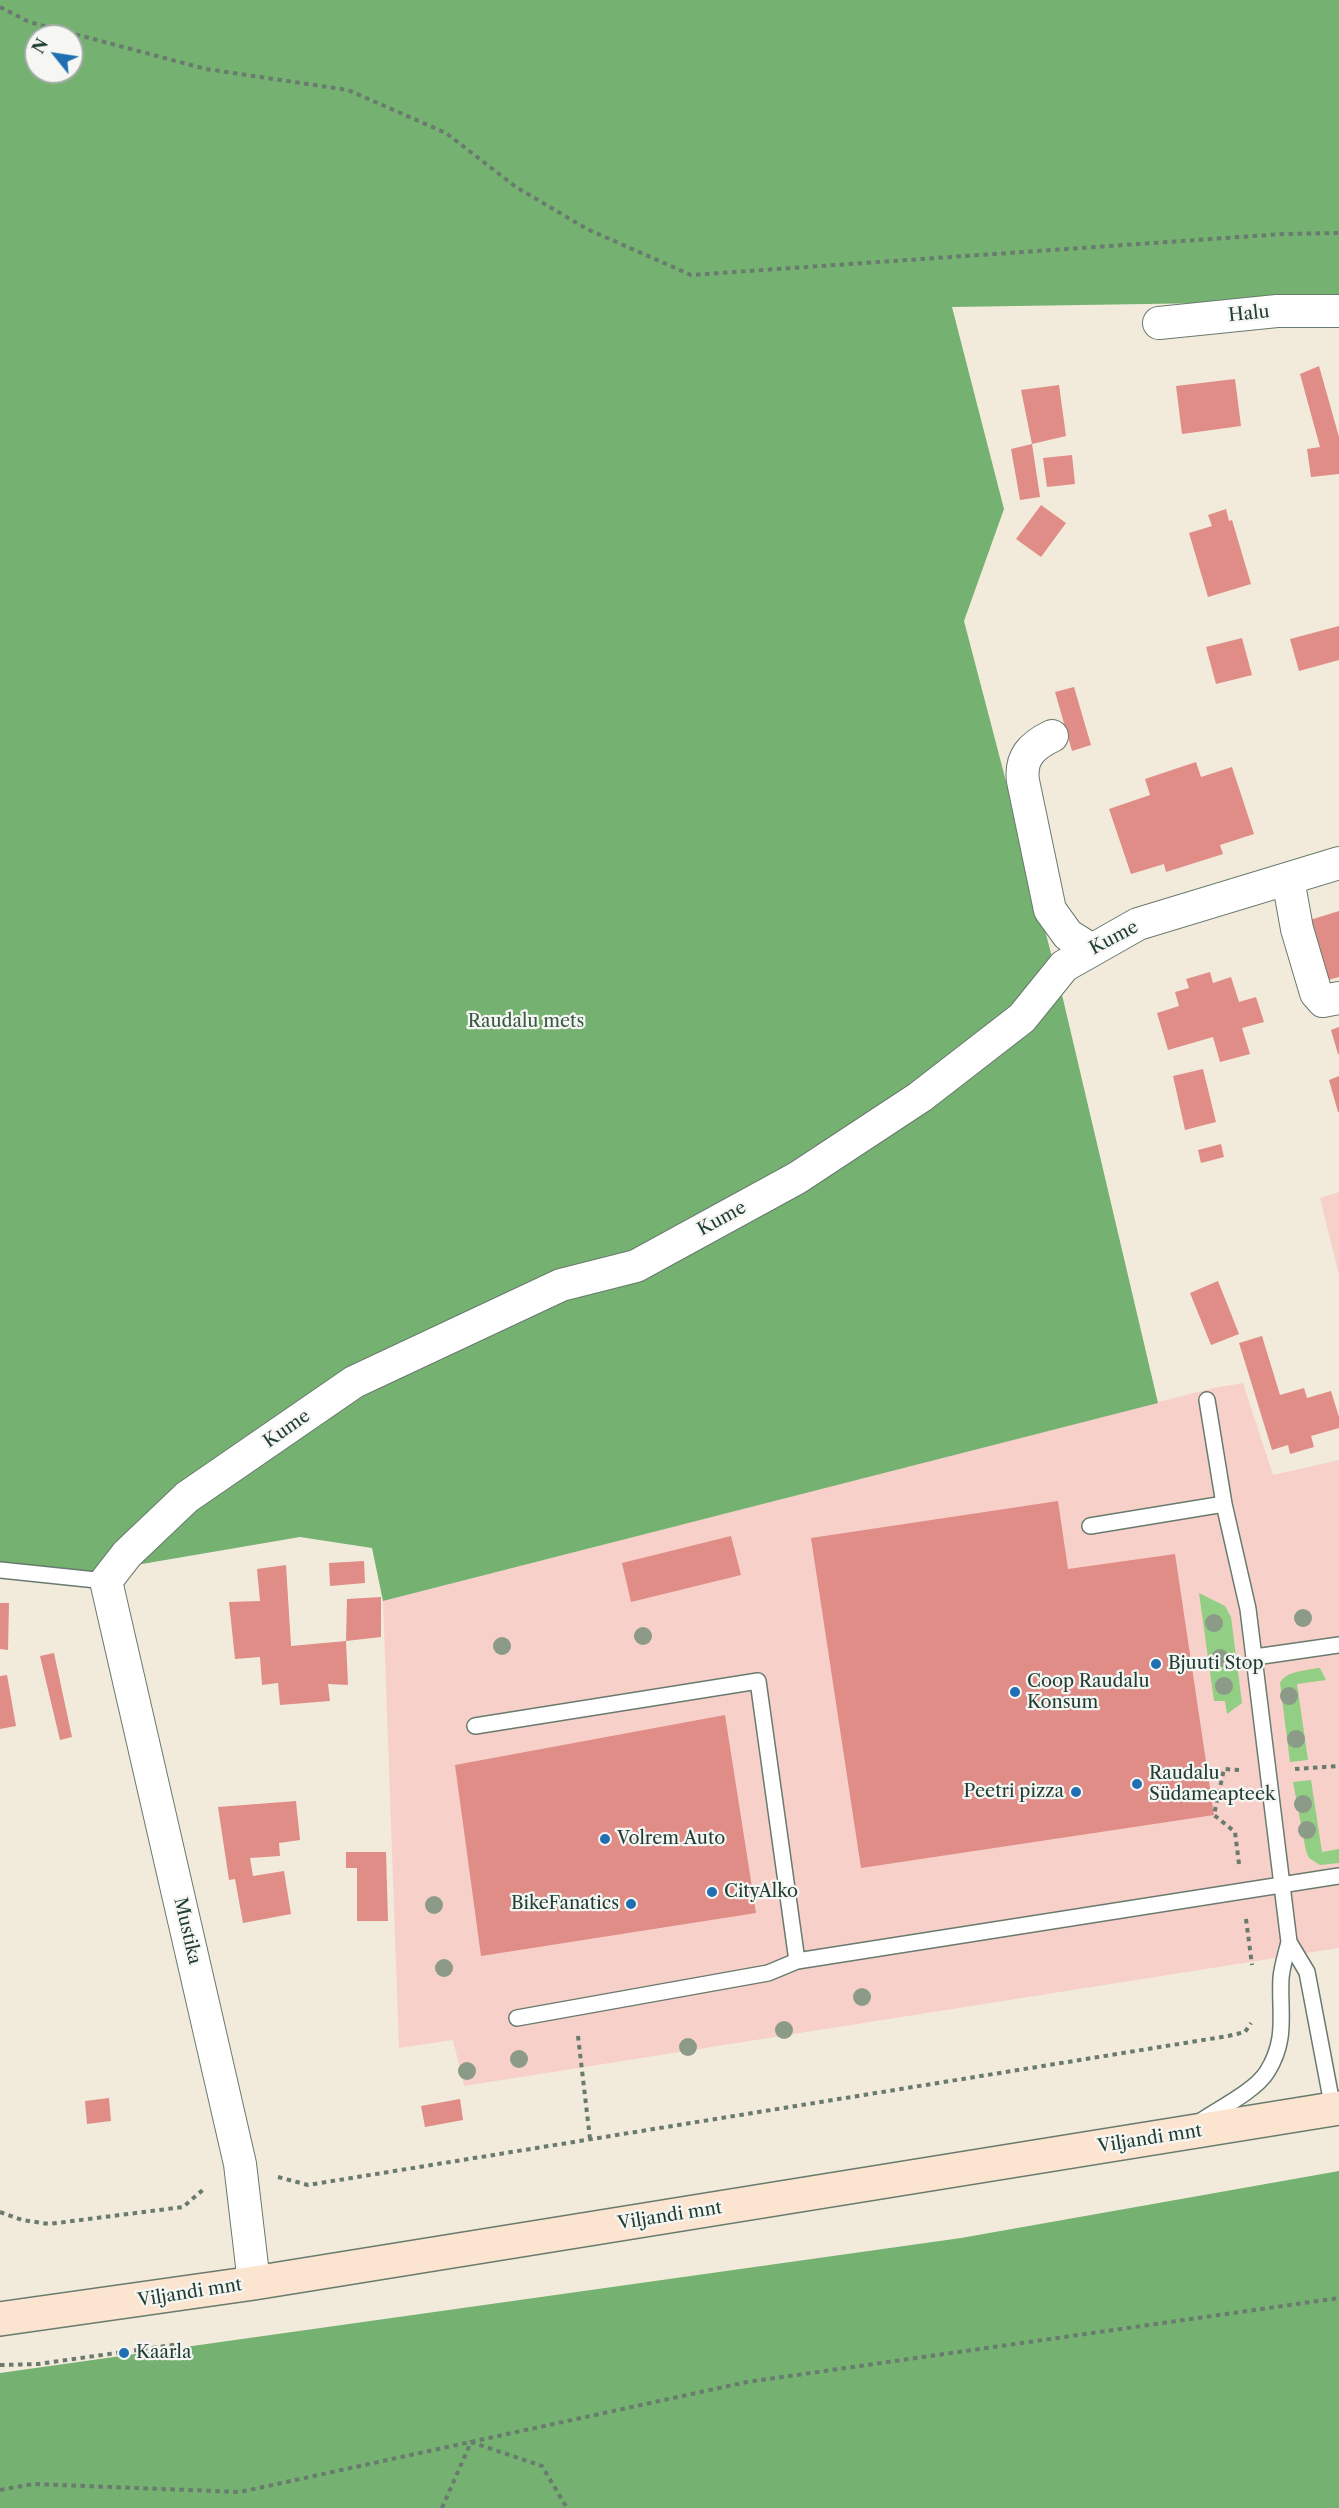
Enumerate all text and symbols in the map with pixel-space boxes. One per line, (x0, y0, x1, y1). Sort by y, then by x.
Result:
north arrow (24, 24, 84, 84)
text: N (28, 35, 52, 57)
street label: Halu (1227, 301, 1271, 327)
street label: Kume (1086, 916, 1142, 960)
park label: Raudalu mets (468, 1011, 584, 1033)
street label: Kume (694, 1197, 750, 1241)
street label: Kume (260, 1405, 314, 1453)
place label: Bjuuti Stop (1168, 1653, 1264, 1675)
marker: Bjuuti Stop (1149, 1657, 1163, 1671)
place label: Coop Raudalu Konsum (1027, 1671, 1149, 1714)
marker: Coop Raudalu Konsum (1008, 1685, 1022, 1699)
place label: Raudalu Südameapteek (1149, 1763, 1275, 1806)
marker: Raudalu Südameapteek (1130, 1777, 1144, 1791)
place label: Peetri pizza (964, 1781, 1064, 1803)
marker: Peetri pizza (1069, 1785, 1083, 1799)
place label: Volrem Auto (617, 1828, 725, 1850)
marker: Volrem Auto (598, 1832, 612, 1846)
place label: CityAlko (724, 1881, 798, 1903)
marker: CityAlko (705, 1885, 719, 1899)
place label: BikeFanatics (511, 1893, 619, 1915)
street label: Mustika (169, 1895, 205, 1967)
marker: BikeFanatics (624, 1897, 638, 1911)
street label: Viljandi mnt (1096, 2120, 1204, 2158)
street label: Viljandi mnt (616, 2197, 724, 2235)
street label: Viljandi mnt (136, 2274, 244, 2312)
place label: Kaarla (136, 2342, 191, 2364)
marker: Kaarla (117, 2346, 131, 2360)

